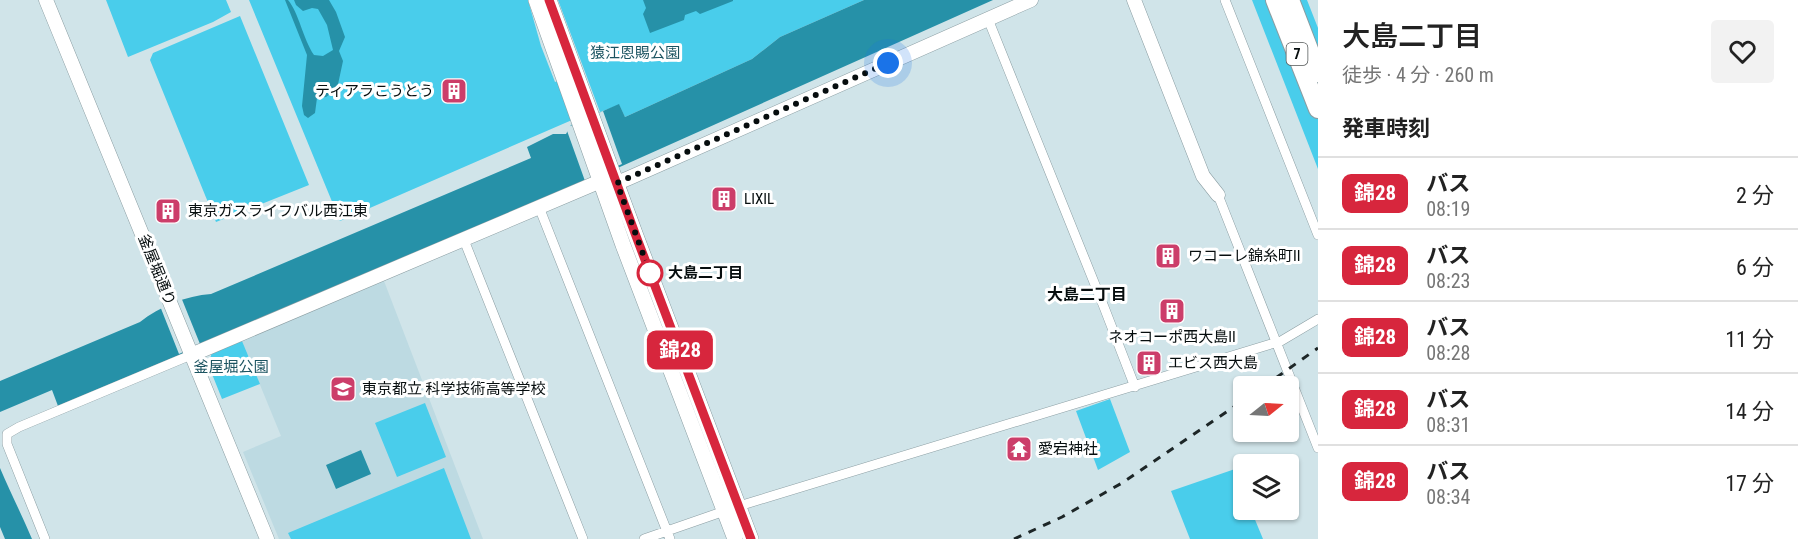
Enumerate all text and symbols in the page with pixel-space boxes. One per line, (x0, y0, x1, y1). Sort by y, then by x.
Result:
text: 大島二丁目 (1342, 20, 1482, 53)
button: heart (1711, 20, 1774, 83)
road number: 7 (1286, 43, 1308, 65)
park label: 猿江恩賜公園 (590, 44, 680, 62)
your location (873, 48, 903, 78)
text: 徒歩 · 4 分 · 260 m (1342, 63, 1494, 87)
building icon: ティアラこうとう (439, 76, 469, 106)
place label: ティアラこうとう (315, 82, 434, 100)
text: 発車時刻 (1342, 116, 1430, 141)
text: バス (1426, 171, 1470, 196)
text: 錦28 (1354, 181, 1396, 205)
text: 2 分 (1736, 183, 1774, 208)
building icon: LIXIL (709, 184, 739, 214)
place label: LIXIL (744, 190, 774, 208)
building icon: 東京ガスライフバル西江東 (153, 196, 183, 226)
text: 08:19 (1426, 197, 1470, 221)
place label: 東京ガスライフバル西江東 (188, 202, 368, 220)
street label: 釜屋堀通り (135, 232, 179, 308)
building icon: ワコーレ錦糸町II (1153, 241, 1183, 271)
text: バス (1426, 243, 1470, 268)
place label: ワコーレ錦糸町II (1188, 247, 1301, 265)
text: 錦28 (1354, 253, 1396, 277)
text: 6 分 (1736, 255, 1774, 280)
marker: 大島二丁目 (637, 260, 663, 286)
place label: 大島二丁目 (668, 264, 743, 282)
text: 08:23 (1426, 269, 1470, 293)
district label: 大島二丁目 (1047, 285, 1127, 304)
building icon: ネオコーポ西大島II (1157, 296, 1187, 326)
text: バス (1426, 315, 1470, 340)
text: 錦28 (1354, 325, 1396, 349)
text: 11 分 (1725, 327, 1774, 352)
place label: ネオコーポ西大島II (1108, 328, 1236, 346)
line badge: 錦28 (646, 330, 714, 370)
text: 錦28 (659, 338, 701, 362)
text: 08:28 (1426, 341, 1470, 365)
building icon: エビス西大島 (1134, 348, 1164, 378)
place label: エビス西大島 (1168, 354, 1258, 372)
park label: 釜屋堀公園 (193, 358, 269, 376)
school or university icon: 東京都立 科学技術高等学校 (328, 374, 358, 404)
north arrow (1233, 376, 1299, 442)
map controls (1233, 376, 1299, 520)
place label: 東京都立 科学技術高等学校 (362, 380, 545, 398)
text: バス (1426, 387, 1470, 412)
text: 錦28 (1354, 397, 1396, 421)
text: 14 分 (1725, 399, 1774, 424)
text: 08:31 (1426, 413, 1470, 437)
temple icon: 愛宕神社 (1004, 434, 1034, 464)
place label: 愛宕神社 (1038, 440, 1098, 458)
button: layers (1233, 454, 1299, 520)
text: バス (1426, 459, 1470, 484)
text: 錦28 (1354, 469, 1396, 493)
text: 17 分 (1725, 471, 1774, 496)
text: 08:34 (1426, 485, 1470, 509)

